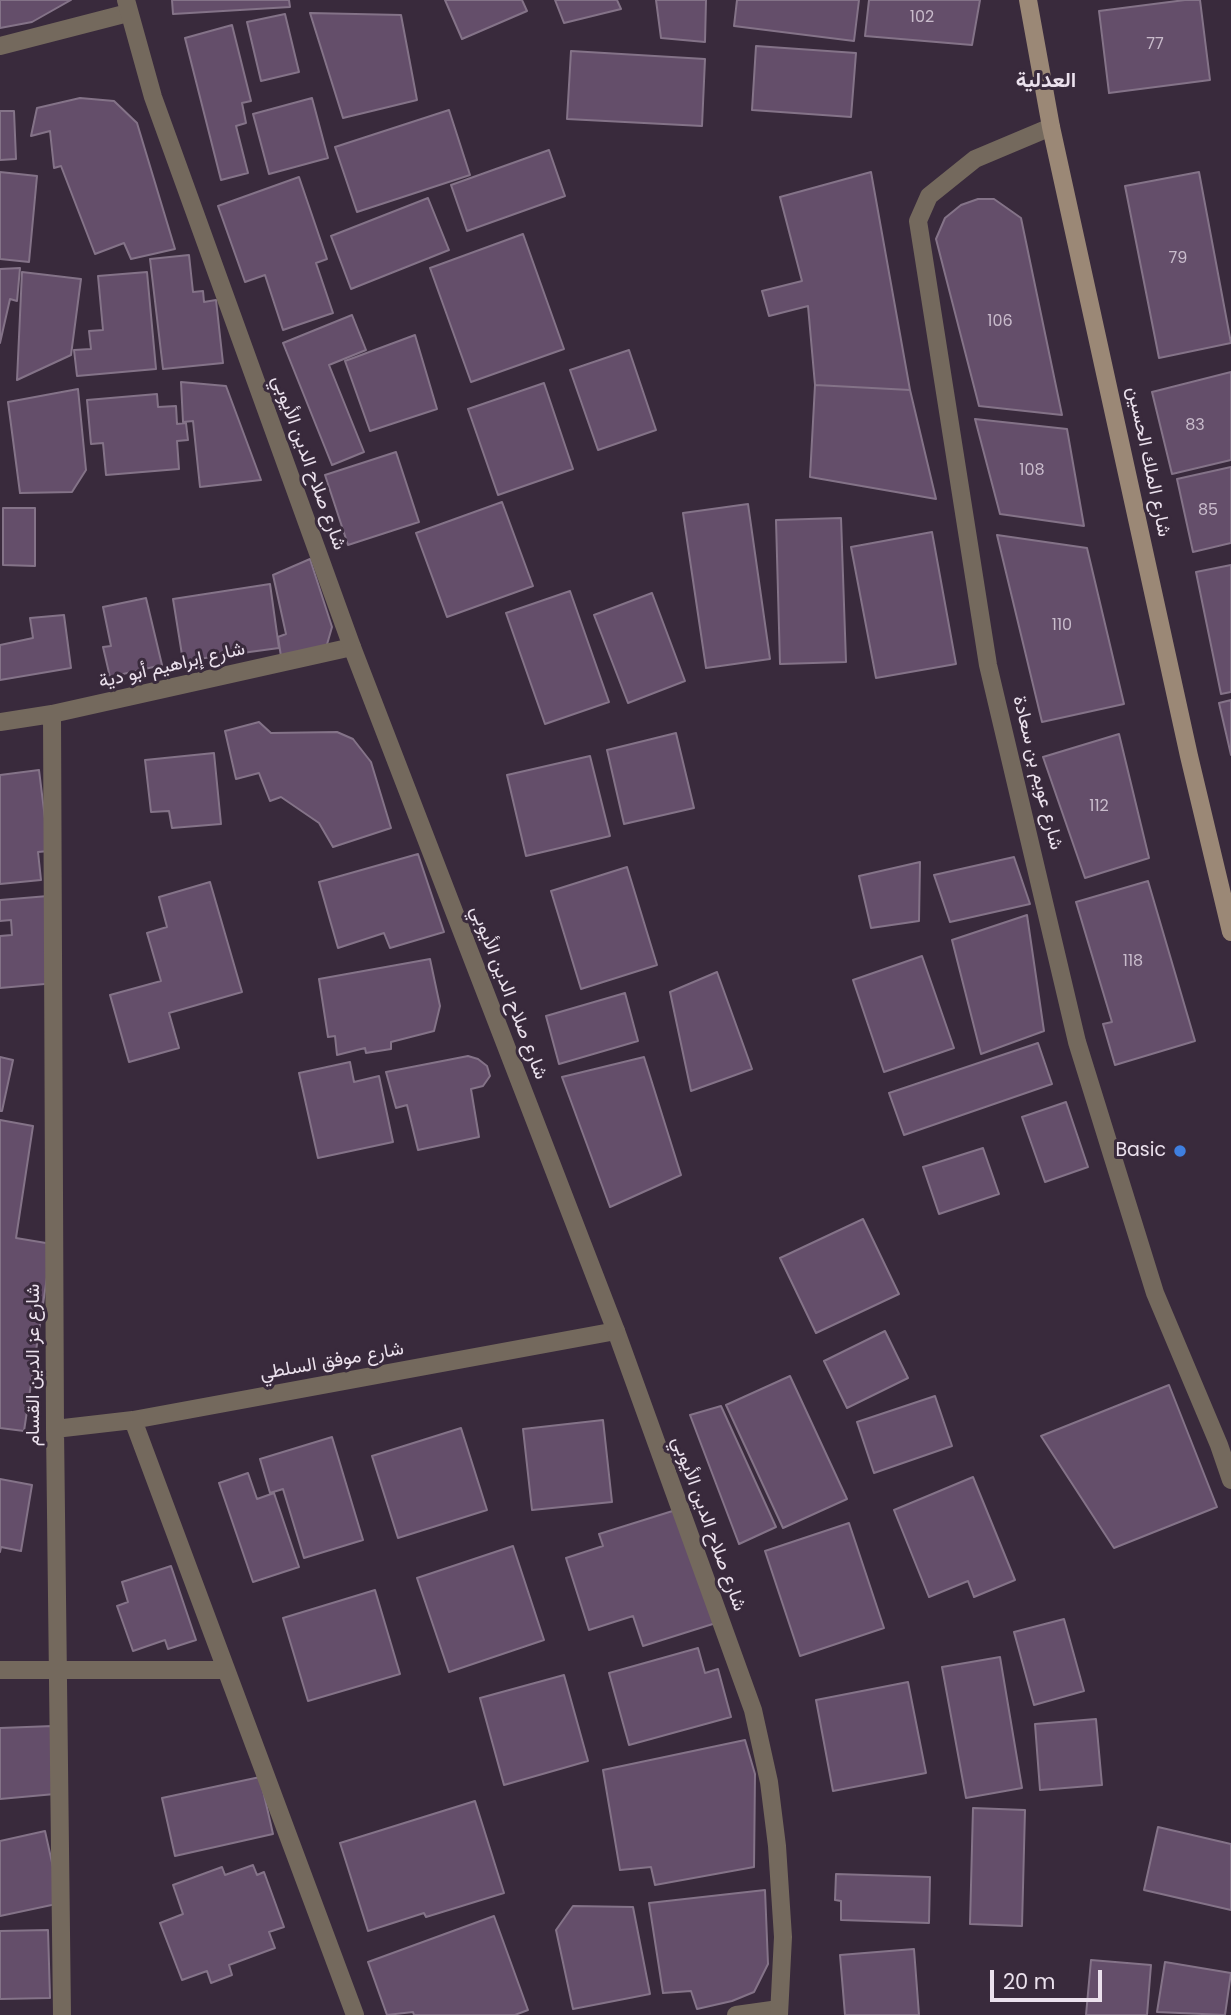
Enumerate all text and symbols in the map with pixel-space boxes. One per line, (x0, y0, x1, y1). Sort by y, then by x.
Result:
house number: 102 (910, 8, 934, 28)
house number: 77 (1146, 35, 1164, 55)
district label: العدلية (1016, 69, 1076, 95)
house number: 79 (1169, 249, 1187, 269)
house number: 106 (987, 312, 1013, 332)
street label: شارع صلاح الدين الأيوبي (266, 373, 350, 553)
street label: شارع الملك الحسين (1121, 385, 1175, 539)
house number: 83 (1185, 416, 1205, 436)
house number: 108 (1019, 461, 1045, 481)
house number: 85 (1198, 501, 1218, 521)
house number: 110 (1052, 616, 1072, 636)
street label: شارع إبراهيم أبو دية (97, 638, 247, 694)
street label: شارع عويم بن سعادة (1007, 694, 1067, 852)
house number: 112 (1089, 797, 1109, 817)
street label: شارع صلاح الدين الأيوبي (464, 903, 552, 1083)
house number: 118 (1123, 952, 1143, 972)
place label: Basic (1115, 1140, 1166, 1162)
marker: Basic (1172, 1143, 1188, 1159)
street label: شارع عز الدين القسام (23, 1284, 45, 1446)
street label: شارع موفق السلطي (258, 1338, 406, 1386)
street label: شارع صلاح الدين الأيوبي (666, 1434, 750, 1614)
scale bar (993, 1955, 1105, 1999)
text: 20 m (1003, 1967, 1056, 1996)

